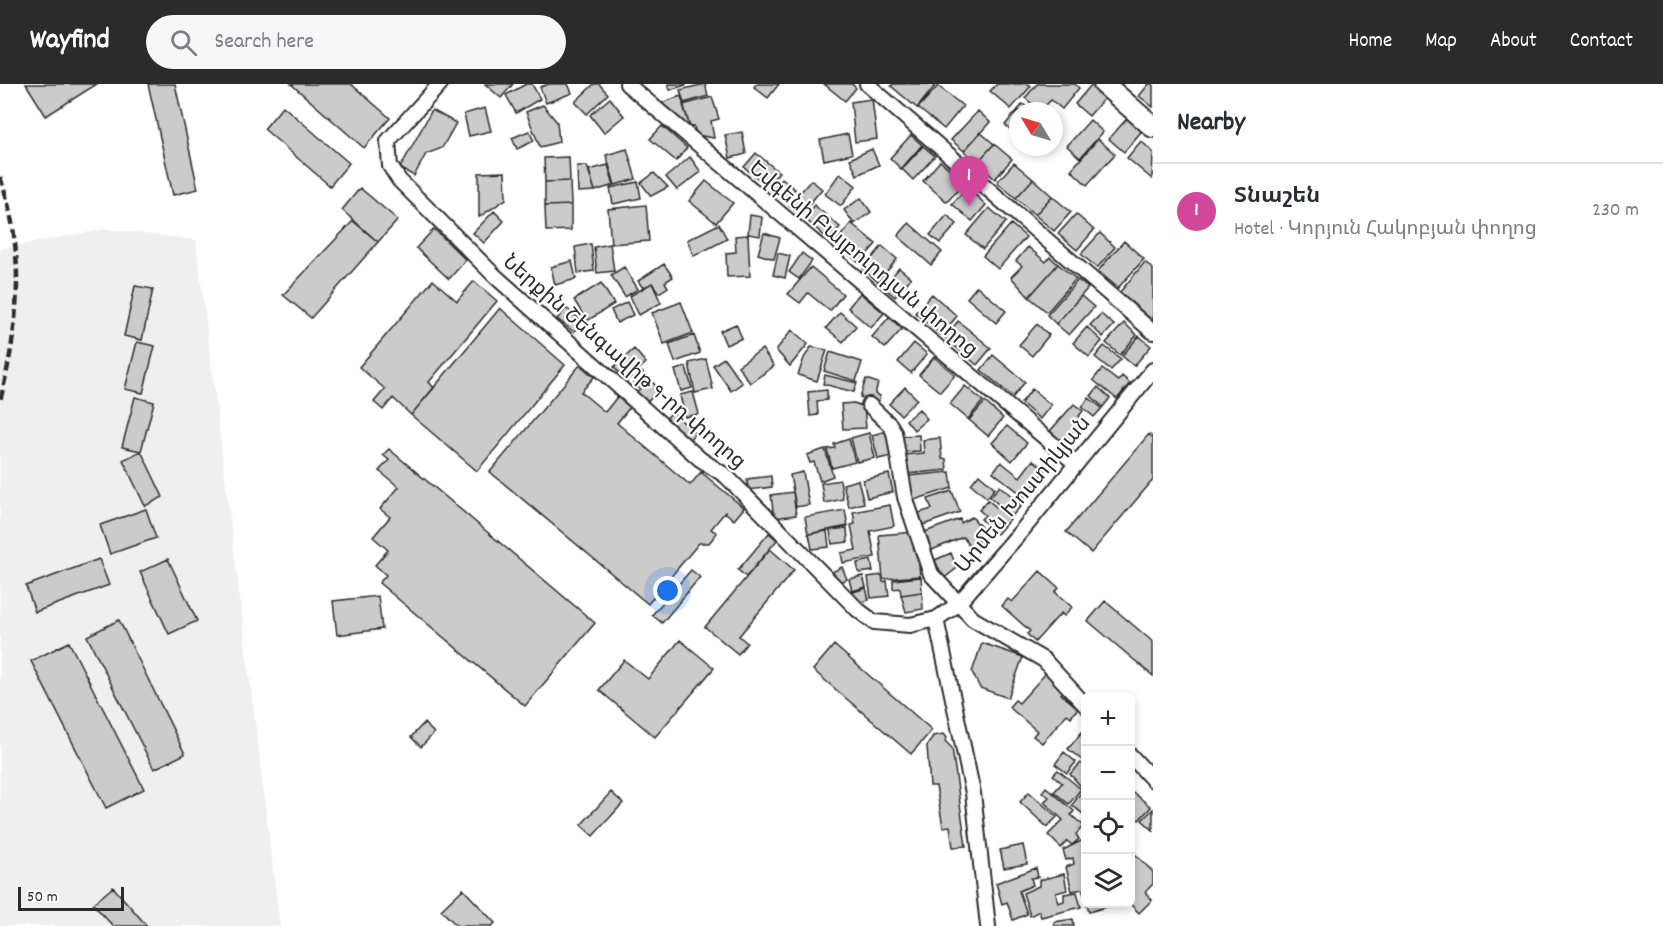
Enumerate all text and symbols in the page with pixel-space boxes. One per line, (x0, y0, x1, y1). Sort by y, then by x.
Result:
search box (146, 15, 566, 69)
text: Wayfind (30, 22, 110, 62)
icon: search (167, 26, 200, 59)
text: Search here (215, 27, 314, 58)
text: Home (1348, 27, 1392, 57)
text: Map (1425, 27, 1457, 57)
text: About (1490, 27, 1537, 57)
text: Contact (1570, 27, 1633, 57)
north arrow (1009, 102, 1063, 156)
text: Nearby (1177, 105, 1245, 142)
street label: Եվգենի Բայբուրդյան փողոց (741, 155, 983, 365)
pin: 1 (950, 156, 988, 206)
text: Տնաշեն (1234, 182, 1320, 213)
text: 1 (1194, 197, 1199, 225)
text: 230 m (1592, 197, 1639, 225)
text: Hotel · Կորյուն Հակոբյան փողոց (1234, 216, 1537, 244)
street label: Ներքին Շենգավիթ 9-րդ փողոց (495, 249, 751, 477)
street label: Արմեն Խոստիկյան (949, 411, 1099, 581)
your location (653, 576, 682, 605)
map controls (1081, 692, 1135, 908)
button: + (1081, 692, 1135, 746)
button: − (1081, 746, 1135, 800)
button: locate (1081, 800, 1135, 854)
button: layers (1081, 854, 1135, 908)
scale bar (18, 884, 124, 912)
text: 50 m (27, 886, 58, 909)

